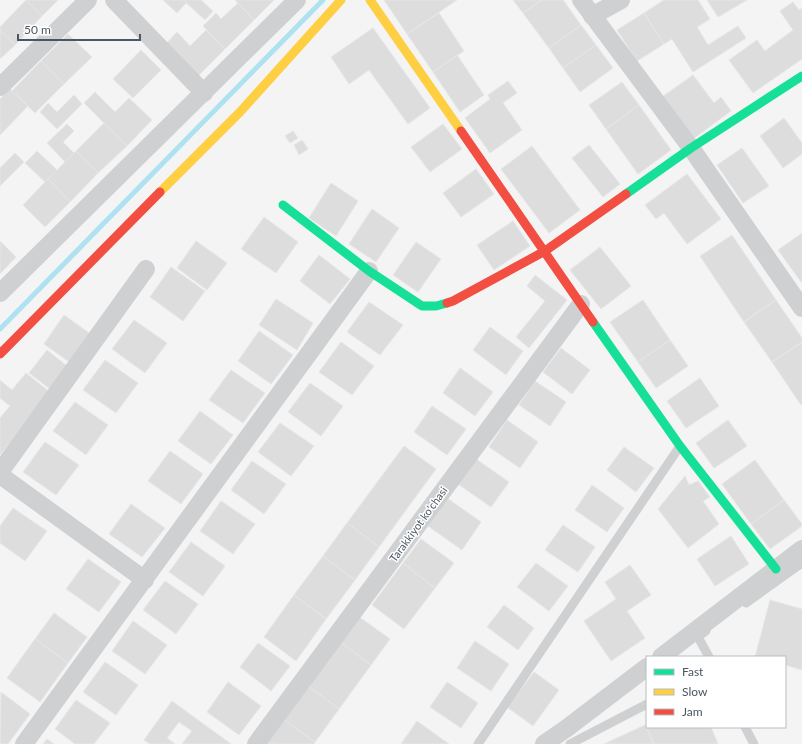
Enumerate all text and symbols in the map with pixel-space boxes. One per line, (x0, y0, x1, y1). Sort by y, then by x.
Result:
scale bar (18, 16, 140, 42)
text: 50 m (24, 22, 51, 37)
street label: Tarakkiyot ko'chasi (386, 484, 450, 564)
legend (646, 656, 786, 728)
text: Fast (682, 664, 704, 679)
text: Slow (682, 684, 708, 699)
text: Jam (682, 704, 703, 719)

